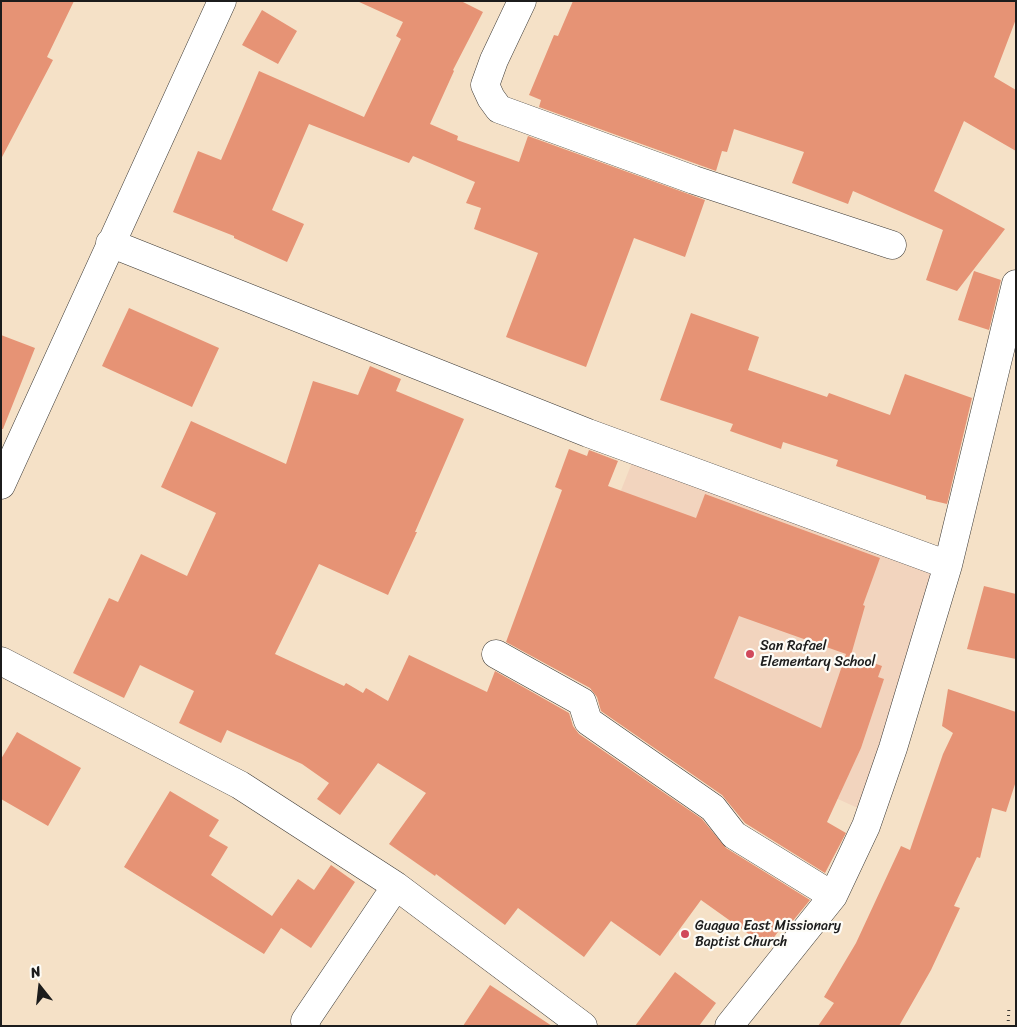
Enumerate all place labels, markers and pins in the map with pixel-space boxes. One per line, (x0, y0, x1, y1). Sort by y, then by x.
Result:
place label: San Rafael Elementary School (760, 638, 876, 670)
marker: San Rafael Elementary School (744, 648, 756, 660)
place label: Guagua East Missionary Baptist Church (695, 918, 841, 950)
marker: Guagua East Missionary Baptist Church (679, 928, 691, 940)

